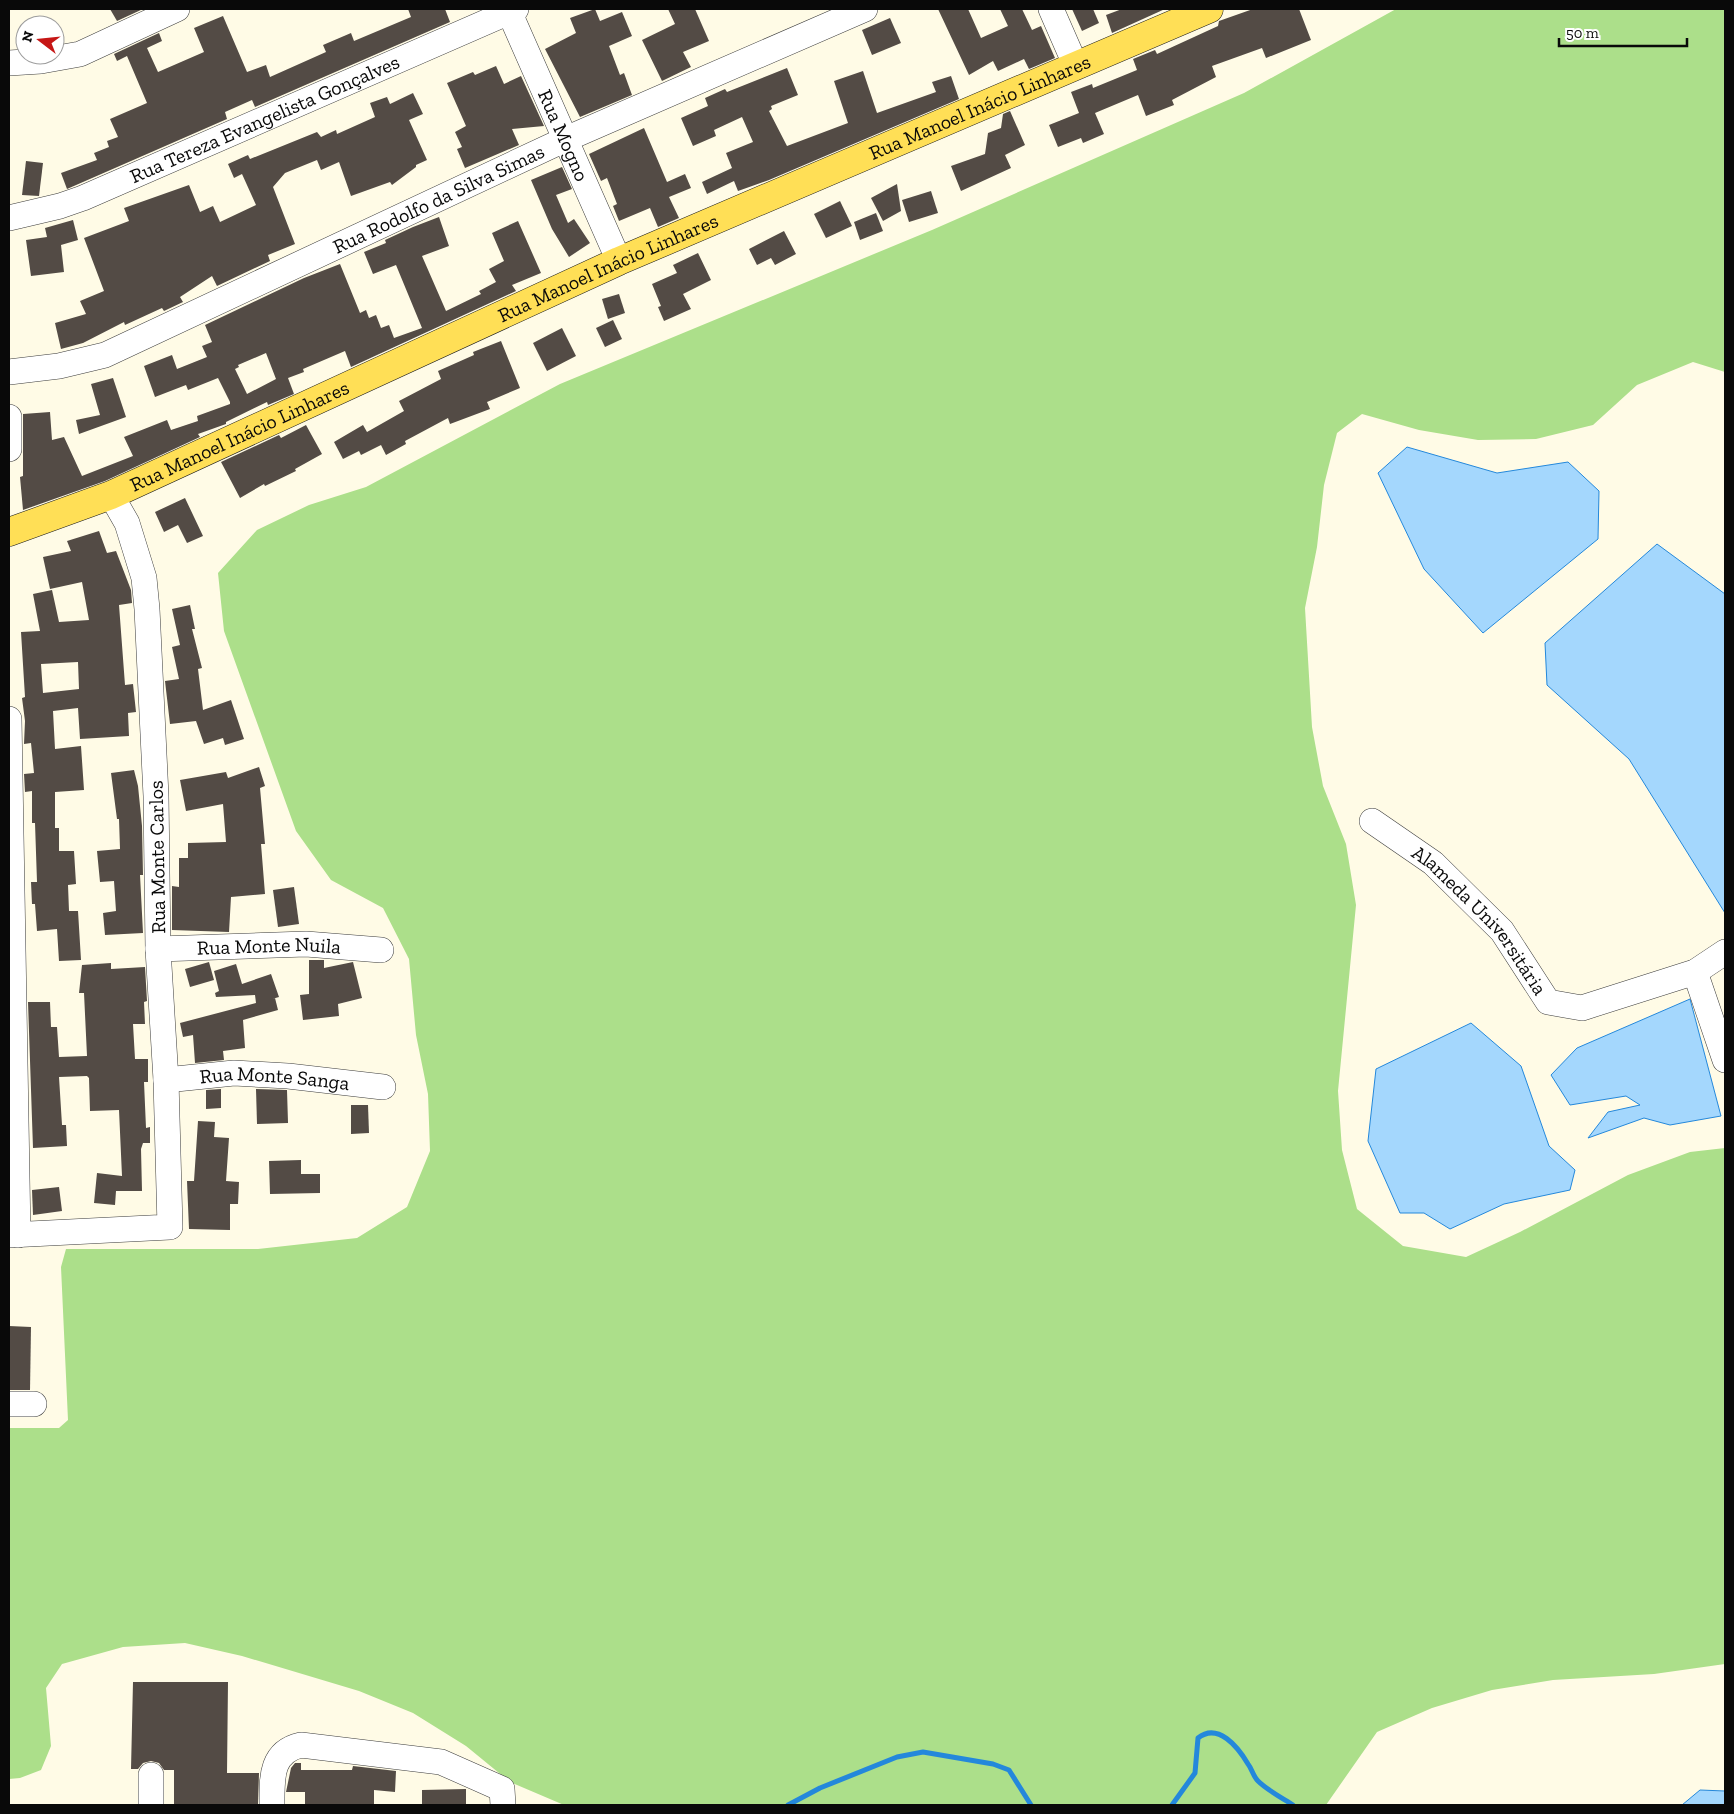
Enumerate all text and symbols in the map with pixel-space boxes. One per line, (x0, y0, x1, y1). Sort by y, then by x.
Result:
north arrow (15, 15, 65, 65)
scale bar (1559, 15, 1686, 47)
text: 50 m (1566, 24, 1599, 42)
text: N (18, 29, 38, 44)
street label: Rua Tereza Evangelista Gonçalves (126, 49, 403, 188)
street label: Rua Manoel Inácio Linhares (865, 49, 1094, 165)
street label: Rua Mogno (533, 86, 594, 185)
street label: Rua Rodolfo da Silva Simas (329, 139, 548, 259)
street label: Rua Manoel Inácio Linhares (494, 208, 722, 327)
street label: Rua Manoel Inácio Linhares (126, 375, 353, 497)
street label: Rua Monte Carlos (144, 780, 170, 934)
street label: Alameda Universitária (1407, 840, 1552, 1000)
street label: Rua Monte Nuila (196, 932, 342, 960)
street label: Rua Monte Sanga (198, 1061, 351, 1095)

